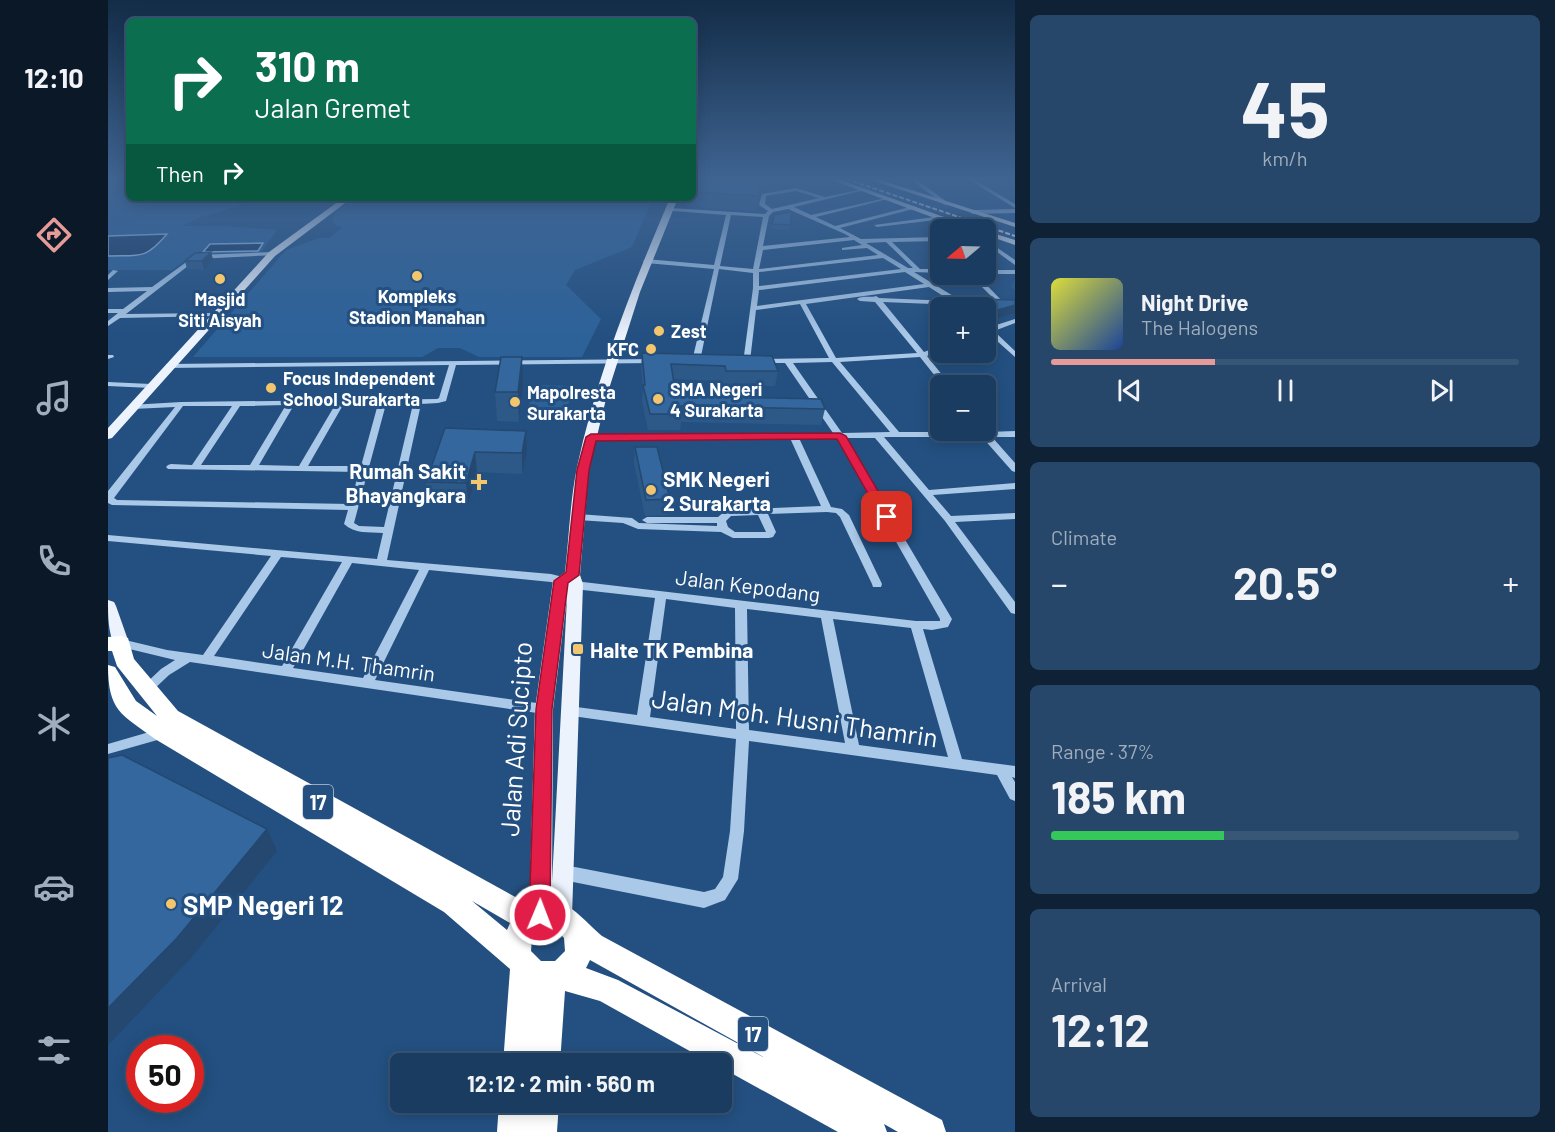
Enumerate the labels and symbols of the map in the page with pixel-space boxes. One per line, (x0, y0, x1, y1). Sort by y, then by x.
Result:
north arrow (930, 219, 996, 285)
marker: Kompleks Stadion Manahan (410, 269, 424, 283)
marker: Masjid Siti Aisyah (213, 272, 227, 286)
place label: Kompleks Stadion Manahan (349, 285, 485, 328)
place label: Masjid Siti Aisyah (178, 288, 262, 331)
place label: Zest (671, 320, 707, 342)
marker: Zest (652, 324, 666, 338)
place label: KFC (607, 338, 639, 360)
marker: KFC (644, 342, 658, 356)
place label: Focus Independent School Surakarta (283, 367, 435, 410)
place label: SMA Negeri 4 Surakarta (670, 378, 763, 421)
marker: Focus Independent School Surakarta (264, 381, 278, 395)
place label: Mapolresta Surakarta (527, 381, 616, 424)
marker: SMA Negeri 4 Surakarta (651, 392, 665, 406)
marker: Mapolresta Surakarta (508, 395, 522, 409)
place label: Rumah Sakit Bhayangkara (346, 458, 466, 507)
place label: SMK Negeri 2 Surakarta (663, 466, 771, 515)
marker: Rumah Sakit Bhayangkara (470, 473, 488, 491)
marker: SMK Negeri 2 Surakarta (644, 483, 658, 497)
pin (861, 491, 912, 542)
street label: Jalan Kepodang (674, 564, 822, 606)
street label: Jalan M.H. Thamrin (261, 636, 437, 686)
place label: Halte TK Pembina (590, 637, 753, 662)
street label: Jalan Adi Sucipto (493, 641, 537, 837)
marker: Halte TK Pembina (571, 642, 585, 656)
street label: Jalan Moh. Husni Thamrin (650, 682, 940, 752)
road number: 17 (303, 785, 333, 819)
position arrow (508, 883, 572, 947)
place label: SMP Negeri 12 (183, 889, 343, 920)
marker: SMP Negeri 12 (164, 897, 178, 911)
road number: 17 (738, 1017, 768, 1051)
speed limit sign: 50 (126, 1035, 204, 1113)

